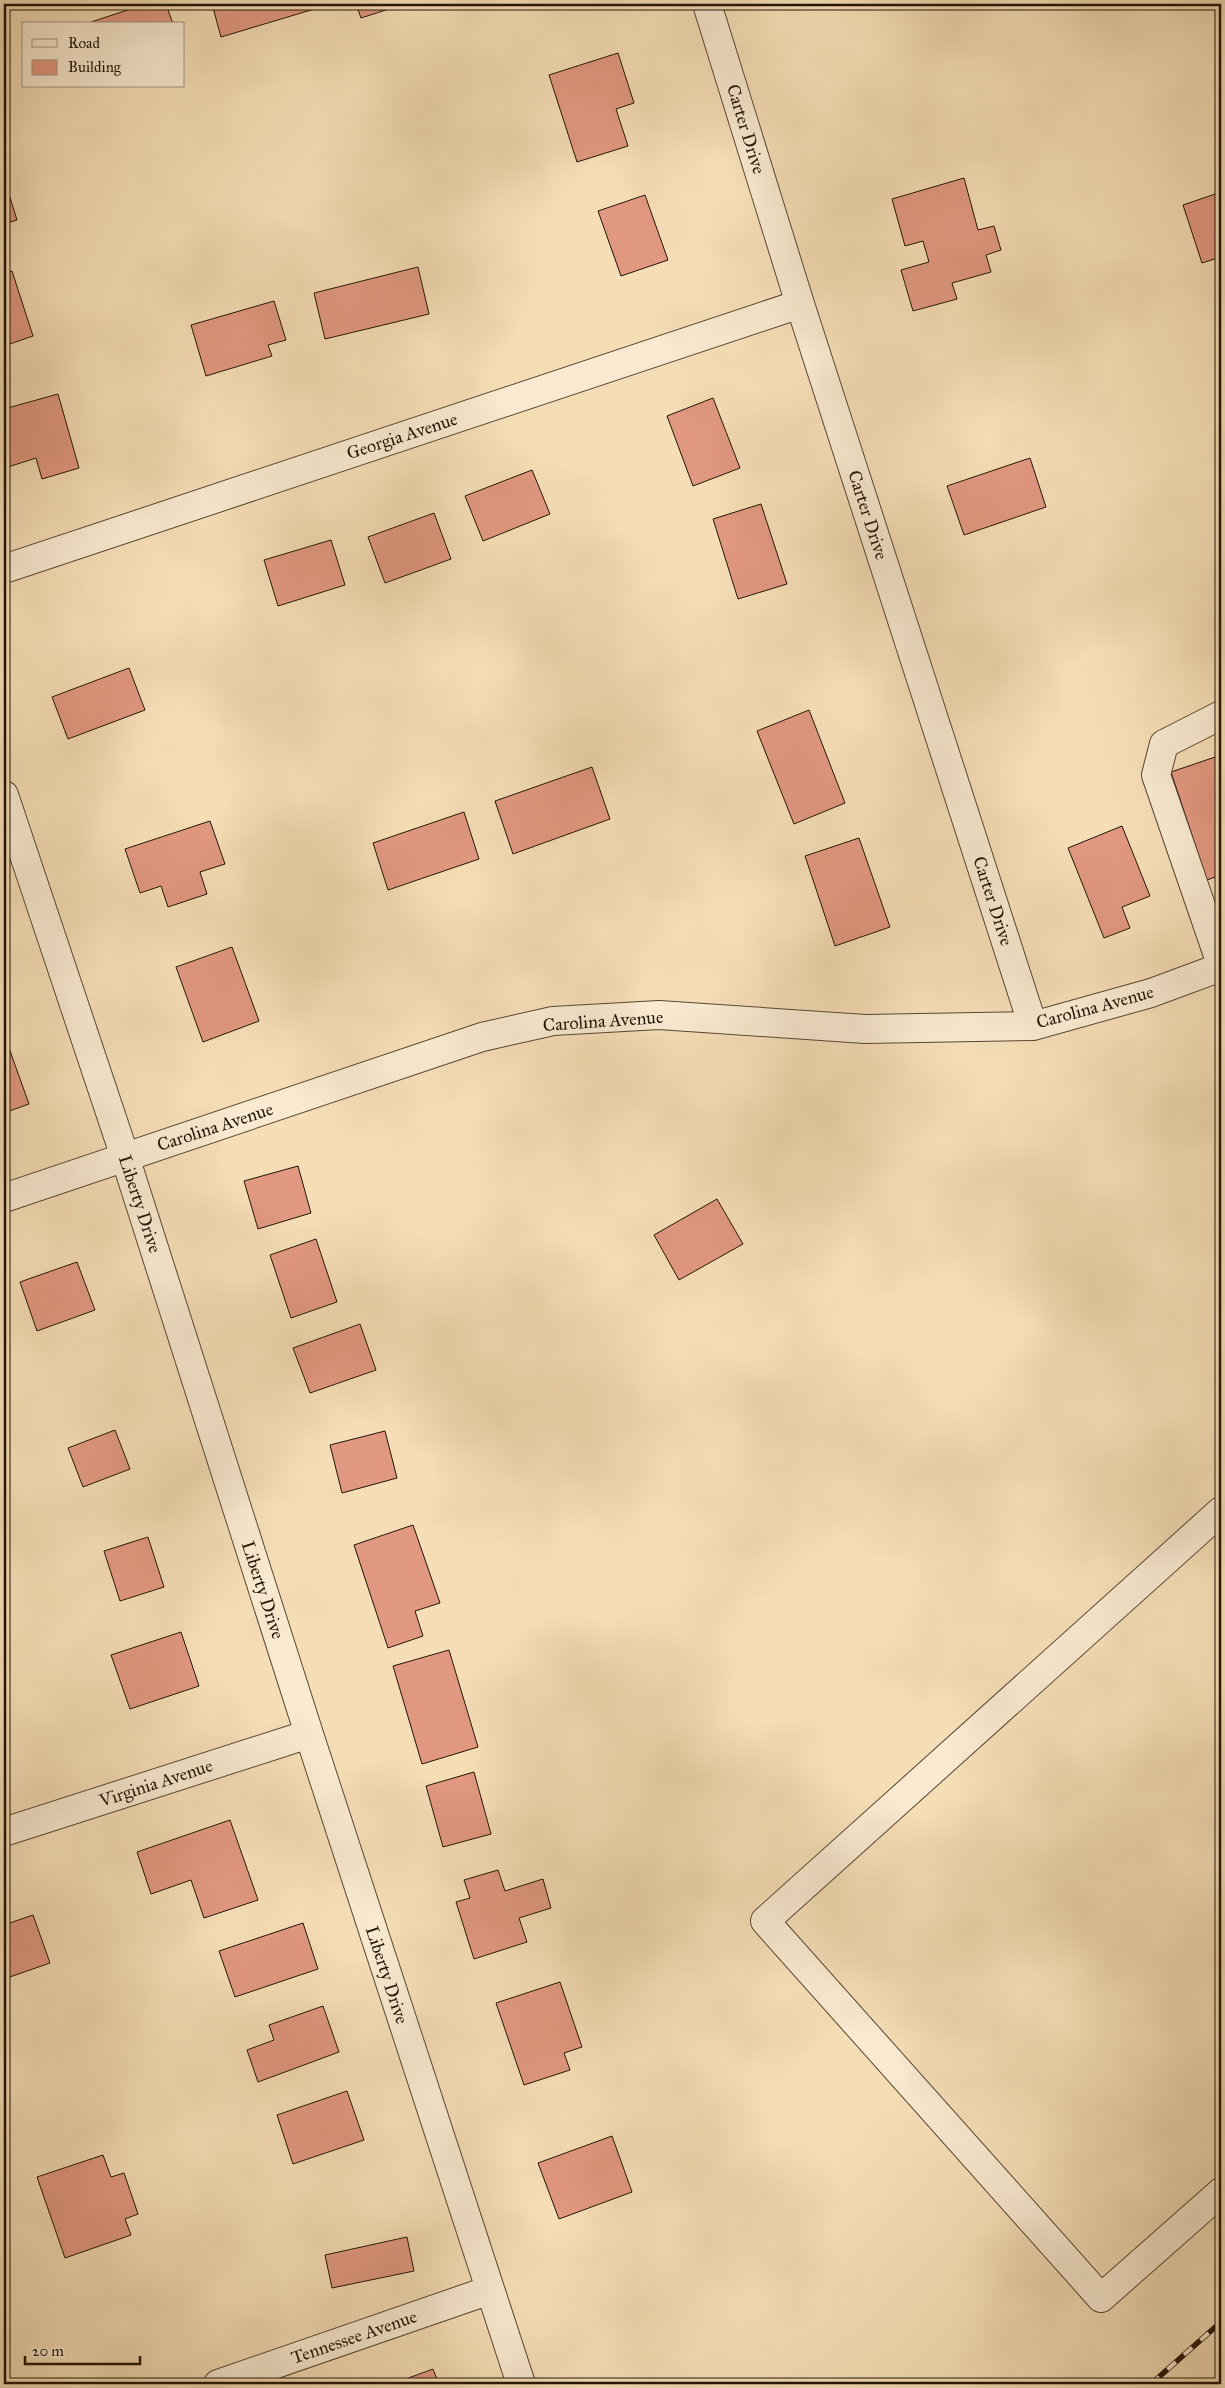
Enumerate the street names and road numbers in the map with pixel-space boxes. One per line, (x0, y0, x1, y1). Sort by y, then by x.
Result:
street label: Carter Drive (722, 81, 770, 177)
street label: Georgia Avenue (344, 408, 461, 465)
street label: Carter Drive (843, 468, 893, 562)
street label: Carter Drive (968, 854, 1018, 948)
street label: Carolina Avenue (1034, 981, 1156, 1033)
street label: Carolina Avenue (542, 1006, 664, 1036)
street label: Carolina Avenue (154, 1098, 276, 1156)
street label: Liberty Drive (114, 1152, 166, 1256)
street label: Liberty Drive (237, 1538, 289, 1642)
street label: Virginia Avenue (96, 1754, 216, 1813)
street label: Liberty Drive (361, 1923, 413, 2027)
street label: Tennessee Avenue (288, 2305, 420, 2369)

